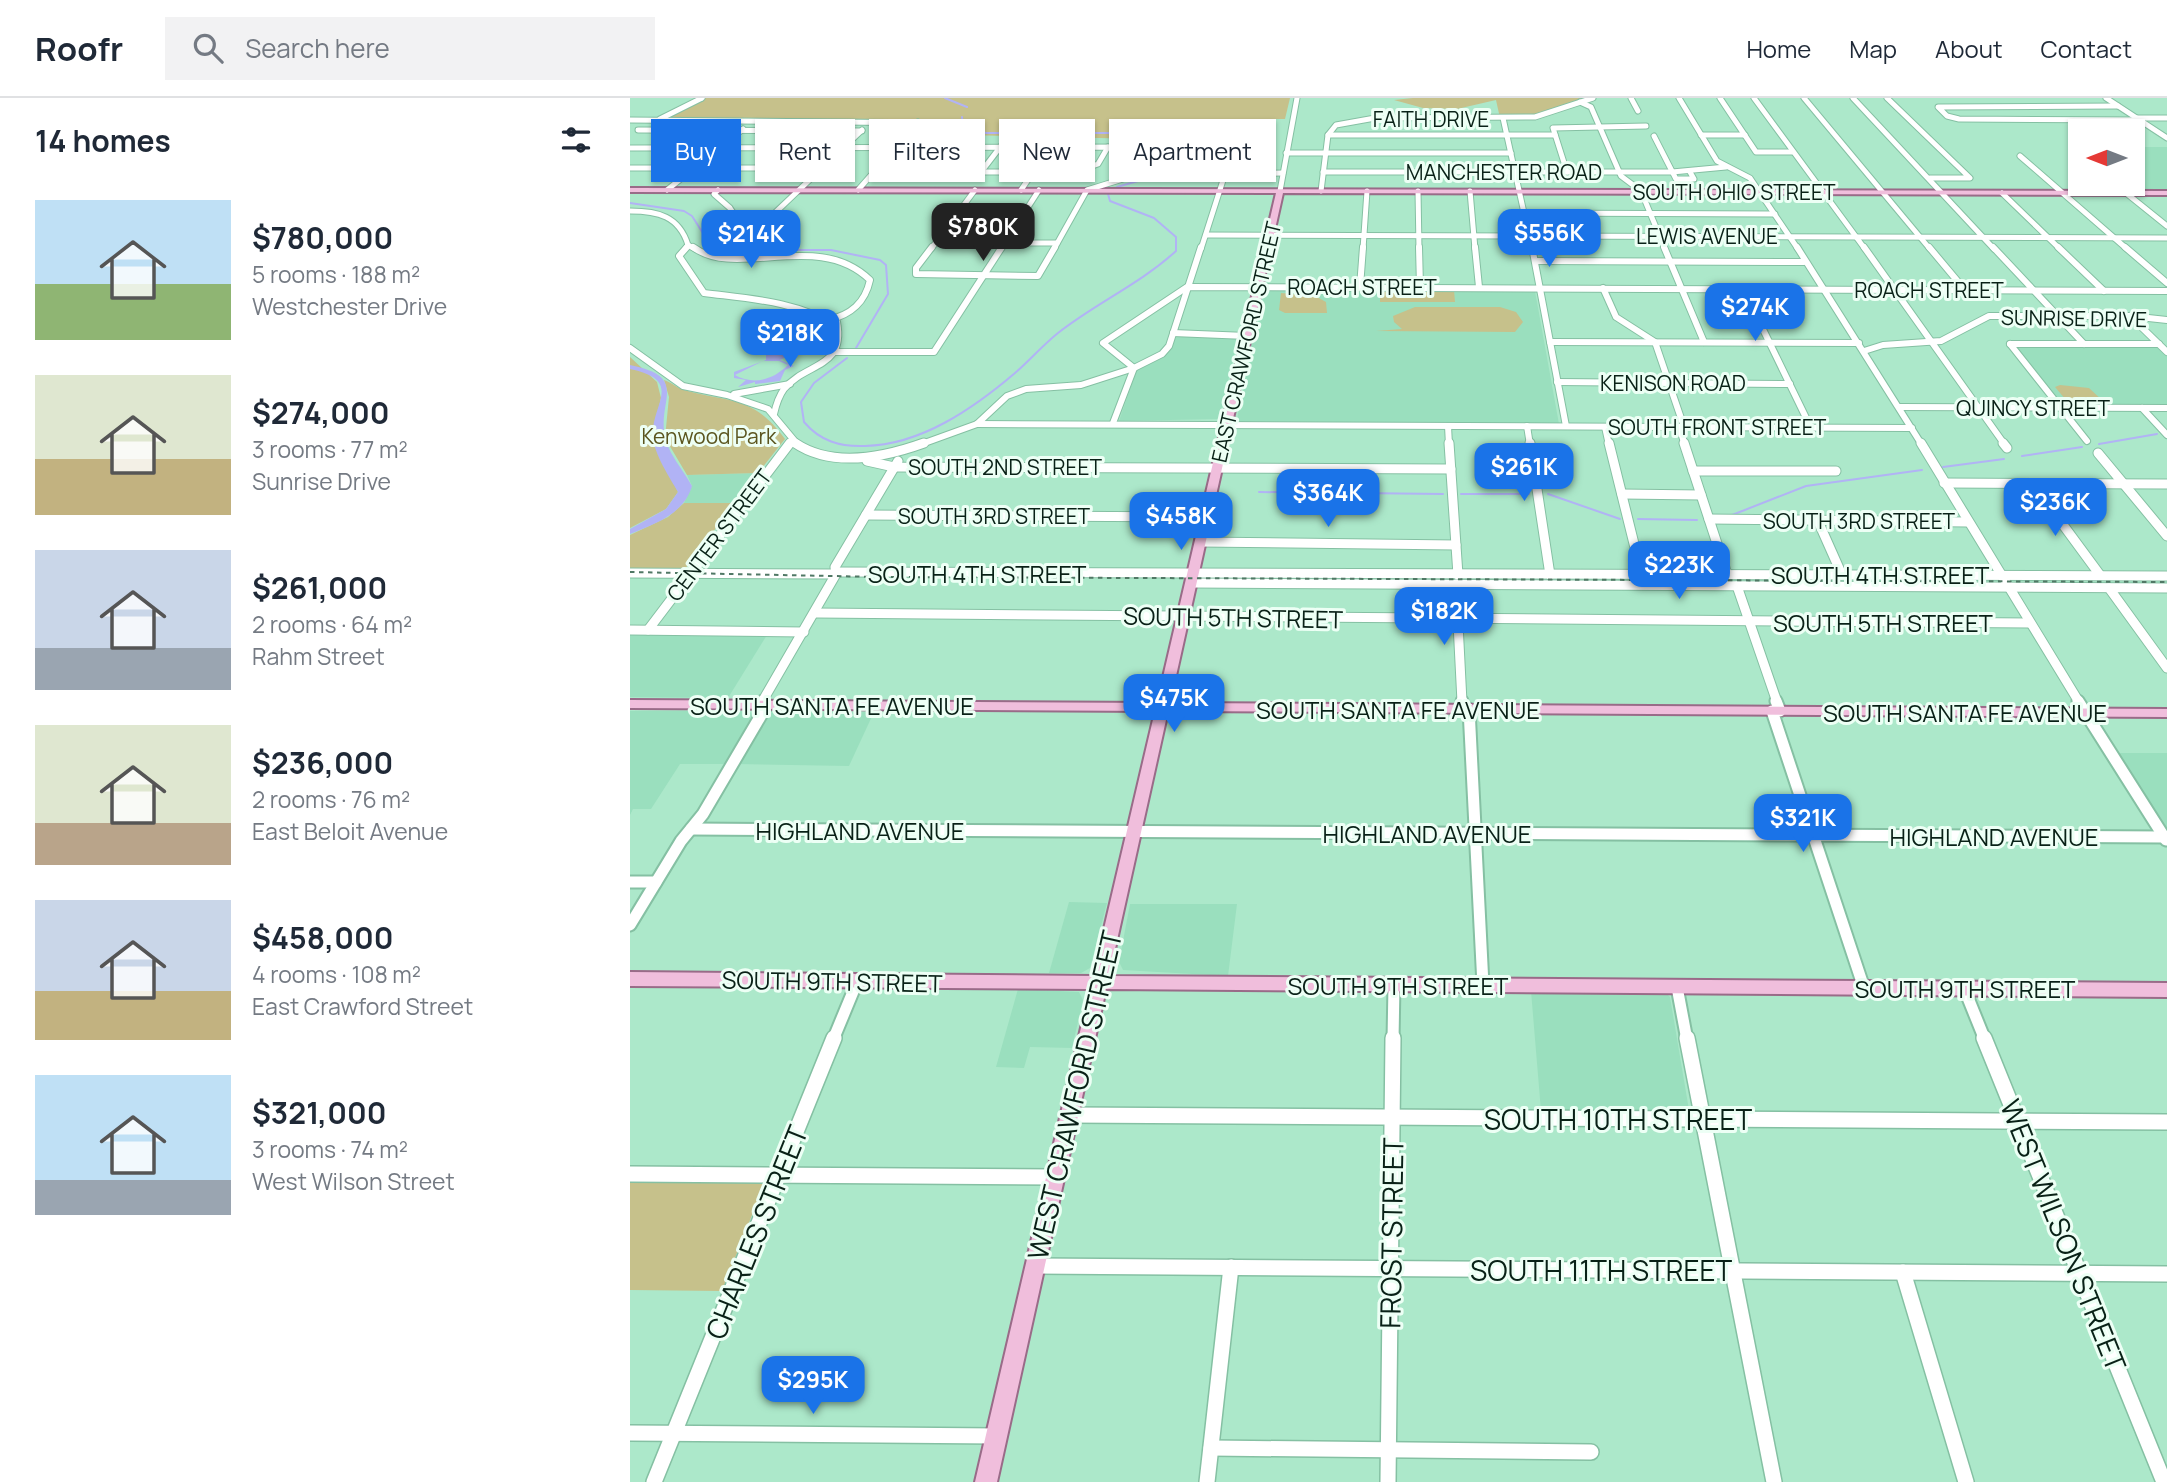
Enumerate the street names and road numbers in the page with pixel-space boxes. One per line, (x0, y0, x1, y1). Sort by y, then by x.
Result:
street label: FAITH DRIVE (1373, 105, 1489, 133)
street label: MANCHESTER ROAD (1406, 158, 1602, 186)
street label: SOUTH OHIO STREET (1632, 178, 1836, 206)
street label: EAST CRAWFORD STREET (1205, 218, 1287, 465)
street label: LEWIS AVENUE (1636, 222, 1778, 250)
street label: ROACH STREET (1287, 273, 1437, 301)
street label: ROACH STREET (1854, 276, 2004, 304)
street label: SUNRISE DRIVE (2001, 303, 2147, 333)
street label: KENISON ROAD (1600, 369, 1746, 397)
street label: QUINCY STREET (1956, 394, 2110, 422)
street label: SOUTH FRONT STREET (1608, 413, 1827, 441)
street label: SOUTH 2ND STREET (908, 453, 1102, 481)
street label: CENTER STREET (660, 463, 778, 607)
street label: SOUTH 3RD STREET (898, 502, 1091, 530)
street label: SOUTH 3RD STREET (1763, 507, 1956, 535)
street label: SOUTH 4TH STREET (868, 557, 1087, 590)
street label: SOUTH 4TH STREET (1771, 558, 1990, 591)
street label: SOUTH 5TH STREET (1123, 599, 1344, 635)
street label: SOUTH 5TH STREET (1773, 606, 1994, 639)
street label: SOUTH SANTA FE AVENUE (690, 689, 974, 722)
street label: SOUTH SANTA FE AVENUE (1256, 693, 1540, 726)
street label: SOUTH SANTA FE AVENUE (1823, 696, 2107, 729)
street label: HIGHLAND AVENUE (756, 814, 964, 847)
street label: HIGHLAND AVENUE (1323, 817, 1531, 850)
street label: HIGHLAND AVENUE (1890, 820, 2098, 853)
street label: WEST CRAWFORD STREET (1018, 927, 1130, 1263)
street label: SOUTH 9TH STREET (721, 963, 943, 999)
street label: SOUTH 9TH STREET (1288, 969, 1509, 1002)
street label: SOUTH 9TH STREET (1855, 972, 2076, 1005)
street label: WEST WILSON STREET (1992, 1094, 2136, 1377)
street label: SOUTH 10TH STREET (1484, 1100, 1752, 1138)
street label: CHARLES STREET (696, 1119, 816, 1344)
street label: FROST STREET (1370, 1137, 1412, 1329)
street label: SOUTH 11TH STREET (1470, 1251, 1732, 1289)

